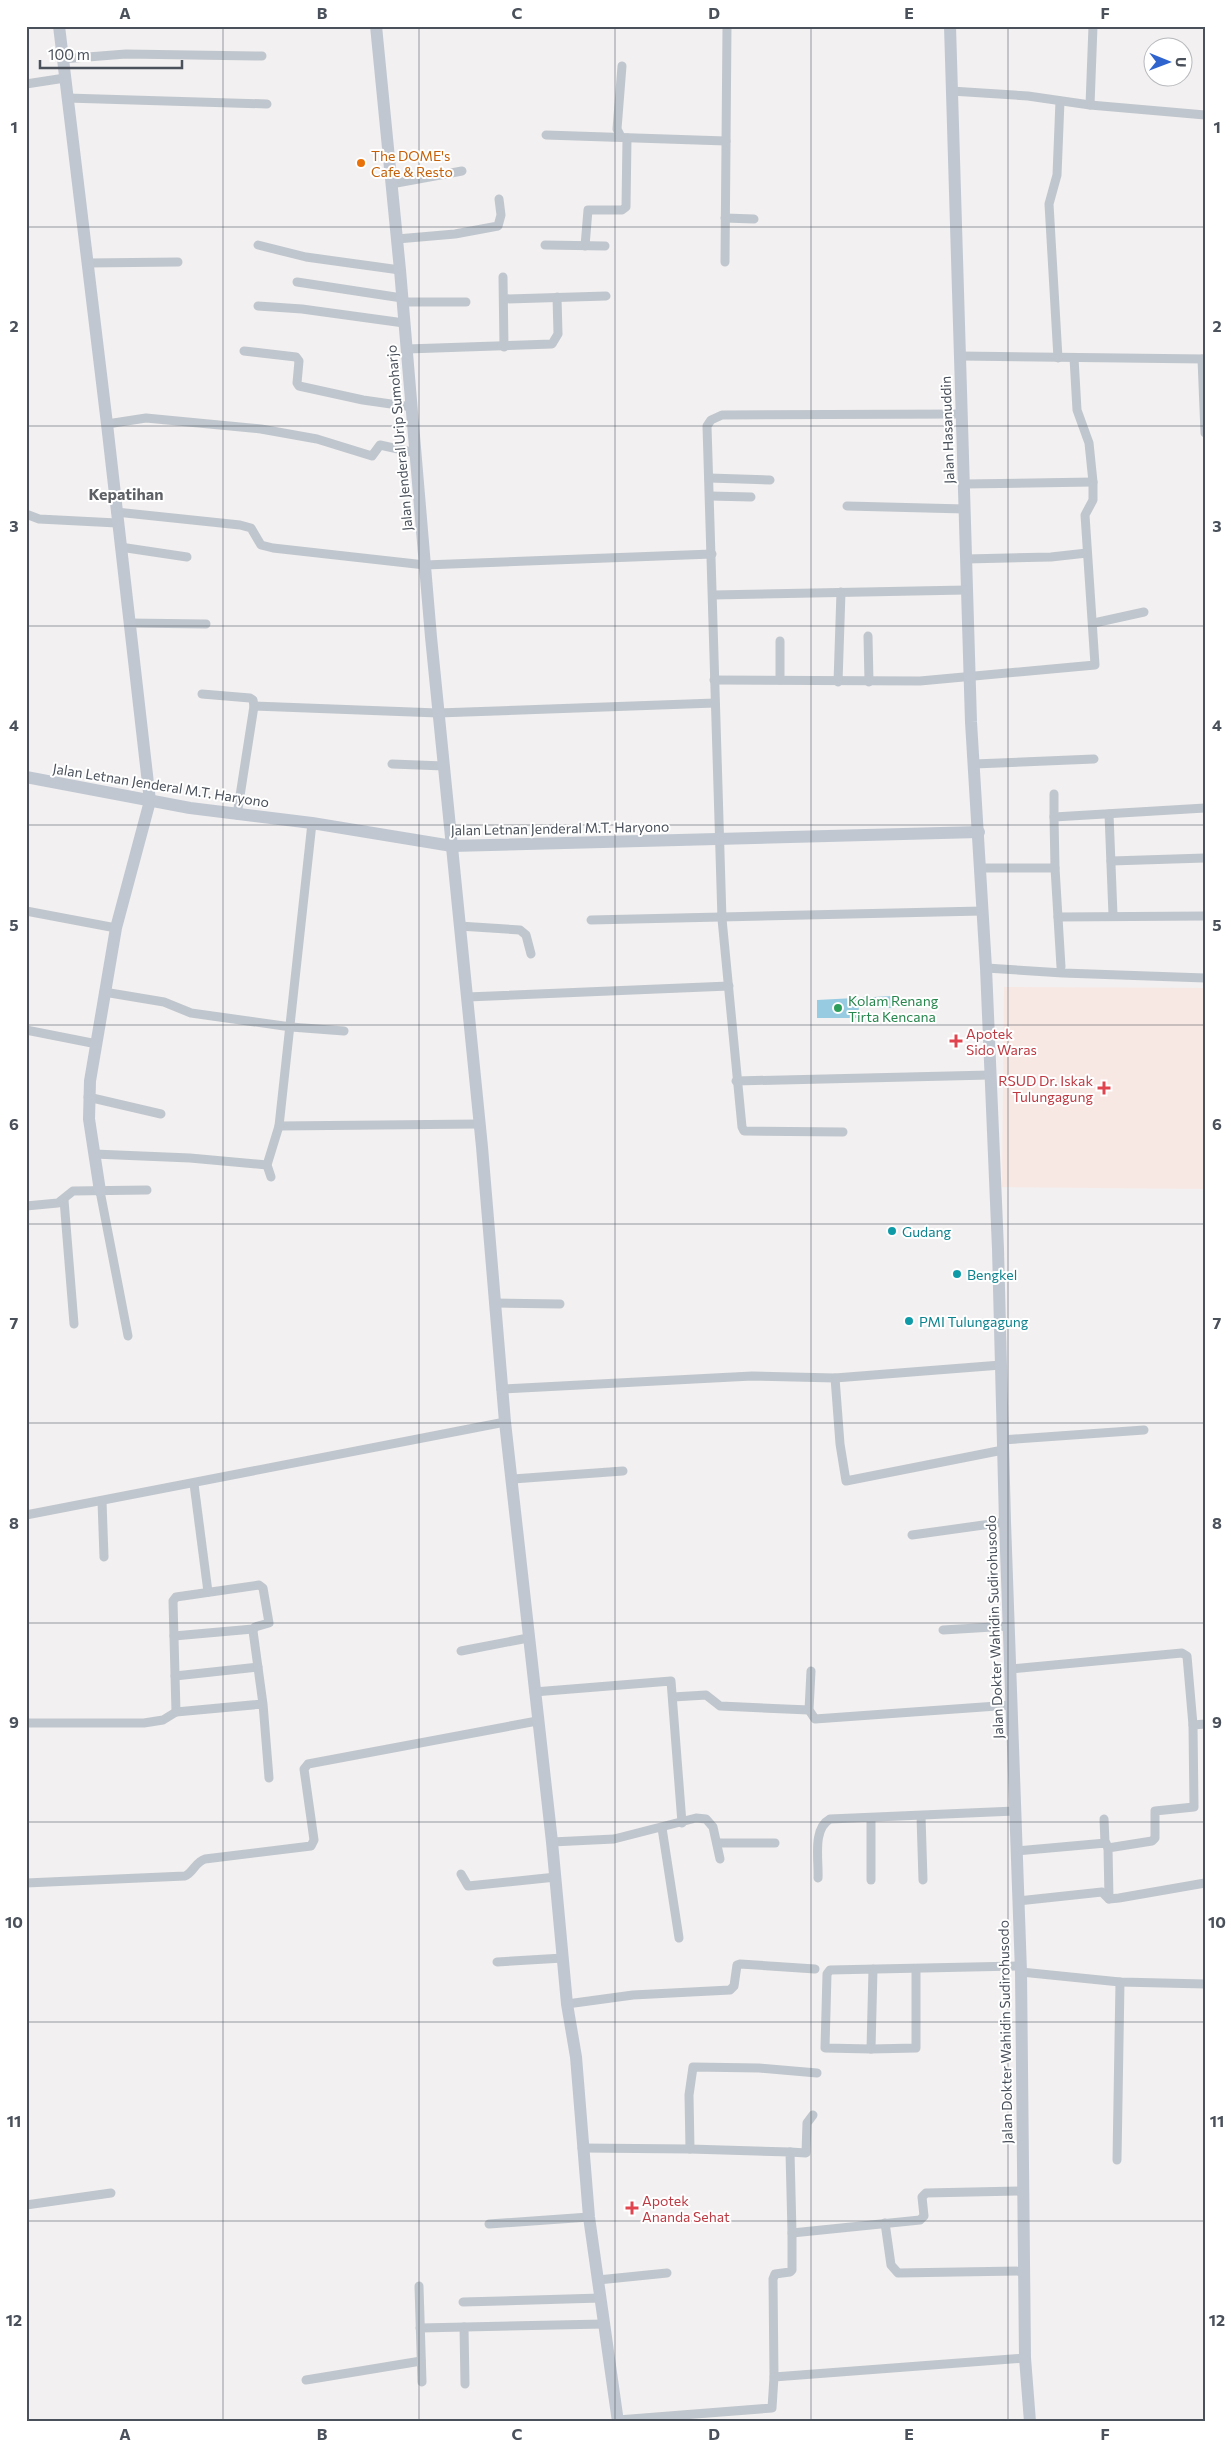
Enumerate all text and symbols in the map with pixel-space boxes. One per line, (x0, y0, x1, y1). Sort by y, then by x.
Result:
text: A (119, 3, 131, 22)
text: B (317, 3, 328, 22)
text: C (512, 3, 523, 22)
text: D (708, 3, 720, 22)
text: E (904, 3, 914, 22)
text: F (1100, 3, 1110, 22)
scale bar (40, 38, 182, 70)
north arrow (1144, 38, 1194, 88)
text: 100 m (48, 45, 90, 63)
text: U (1173, 57, 1190, 67)
text: 1 (10, 117, 18, 136)
text: 1 (1213, 117, 1221, 136)
place label: The DOME's Cafe & Resto (371, 147, 453, 180)
marker: The DOME's Cafe & Resto (355, 157, 367, 169)
text: 2 (9, 316, 19, 335)
text: 2 (1212, 316, 1222, 335)
street label: Jalan Jenderal Urip Sumoharjo (382, 344, 416, 532)
street label: Jalan Hasanuddin (937, 376, 957, 484)
district label: Kepatihan (89, 484, 163, 503)
text: 3 (9, 516, 19, 535)
text: 3 (1212, 516, 1222, 535)
text: 4 (9, 715, 19, 734)
text: 4 (1212, 715, 1222, 734)
street label: Jalan Letnan Jenderal M.T. Haryono (52, 759, 270, 811)
street label: Jalan Letnan Jenderal M.T. Haryono (450, 818, 670, 838)
text: 5 (9, 915, 19, 934)
text: 5 (1212, 915, 1222, 934)
place label: Kolam Renang Tirta Kencana (848, 992, 939, 1025)
marker: Kolam Renang Tirta Kencana (832, 1002, 844, 1014)
place label: Apotek Sido Waras (966, 1025, 1037, 1058)
marker: Apotek Sido Waras (950, 1035, 962, 1047)
place label: RSUD Dr. Iskak Tulungagung (998, 1072, 1093, 1105)
marker: RSUD Dr. Iskak Tulungagung (1097, 1081, 1111, 1095)
text: 6 (9, 1114, 19, 1133)
text: 6 (1212, 1114, 1222, 1133)
place label: Gudang (902, 1223, 952, 1240)
marker: Gudang (886, 1225, 898, 1237)
place label: Bengkel (967, 1266, 1017, 1283)
marker: Bengkel (951, 1268, 963, 1280)
text: 7 (10, 1313, 19, 1332)
place label: PMI Tulungagung (919, 1313, 1029, 1330)
text: 7 (1213, 1313, 1222, 1332)
marker: PMI Tulungagung (903, 1315, 915, 1327)
text: 8 (9, 1513, 19, 1532)
text: 8 (1212, 1513, 1222, 1532)
street label: Jalan Dokter Wahidin Sudirohusodo (982, 1515, 1006, 1739)
text: 9 (9, 1712, 19, 1731)
text: 9 (1212, 1712, 1222, 1731)
text: 10 (5, 1912, 23, 1931)
text: 10 (1208, 1912, 1226, 1931)
street label: Jalan Dokter Wahidin Sudirohusodo (995, 1920, 1015, 2144)
text: 11 (7, 2111, 21, 2130)
text: 11 (1210, 2111, 1224, 2130)
place label: Apotek Ananda Sehat (642, 2192, 730, 2225)
marker: Apotek Ananda Sehat (626, 2202, 638, 2214)
text: 12 (6, 2310, 22, 2329)
text: 12 (1209, 2310, 1225, 2329)
text: A (119, 2424, 131, 2443)
text: B (317, 2424, 328, 2443)
text: C (512, 2424, 523, 2443)
text: D (708, 2424, 720, 2443)
text: E (904, 2424, 914, 2443)
text: F (1100, 2424, 1110, 2443)

